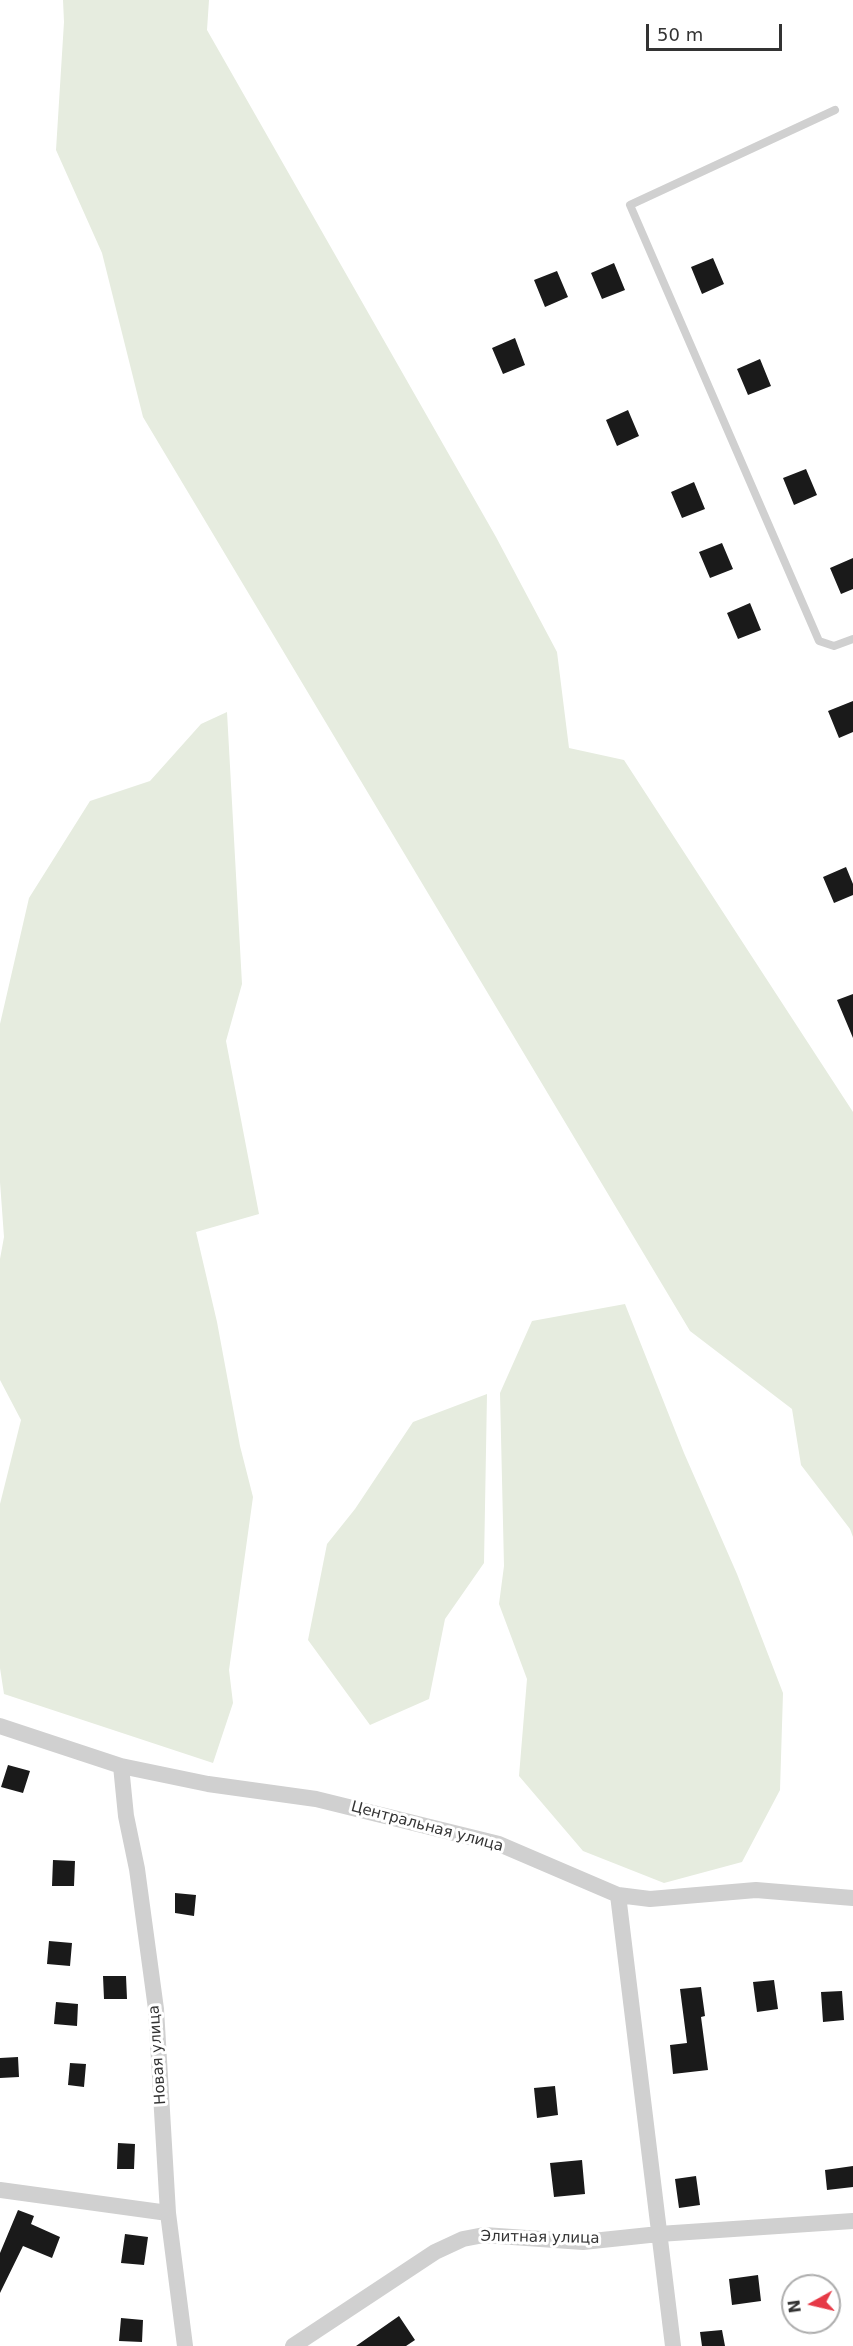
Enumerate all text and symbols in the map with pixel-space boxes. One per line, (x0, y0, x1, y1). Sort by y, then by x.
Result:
scale bar (649, 12, 786, 50)
text: 50 m (657, 24, 703, 45)
street label: Центральная улица (349, 1798, 505, 1856)
street label: Новая улица (146, 2005, 170, 2105)
street label: Элитная улица (480, 2228, 600, 2248)
north arrow (781, 2274, 841, 2334)
text: N (784, 2298, 805, 2314)

